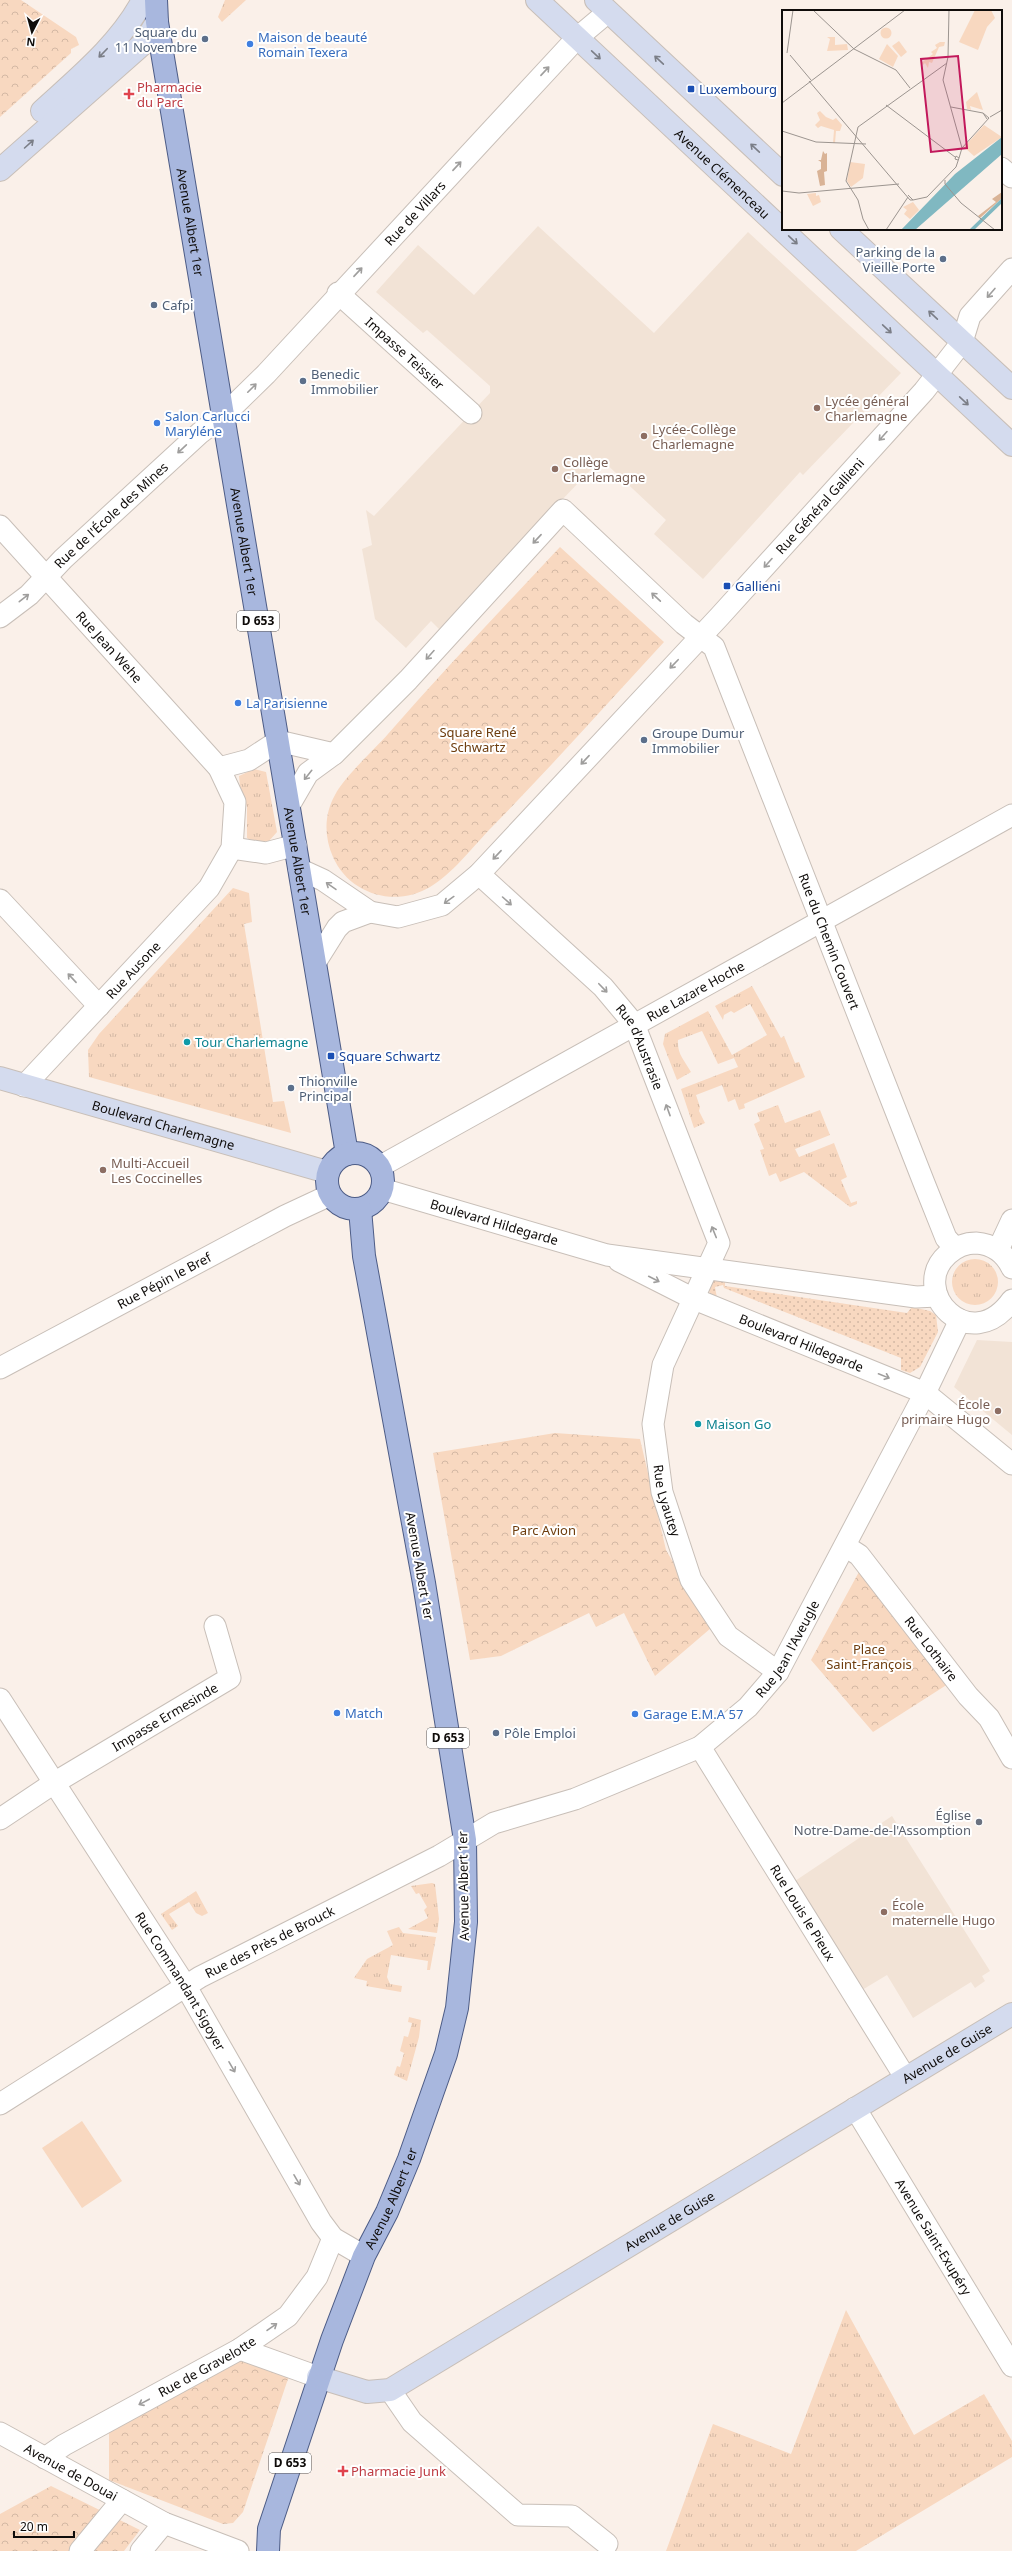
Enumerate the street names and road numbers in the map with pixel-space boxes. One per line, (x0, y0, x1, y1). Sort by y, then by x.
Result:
street label: Avenue Clémenceau (671, 125, 774, 223)
street label: Avenue Albert 1er (173, 167, 209, 278)
street label: Rue de Villars (380, 177, 450, 249)
street label: Impasse Teissier (361, 313, 449, 394)
street label: Rue Général Gallieni (771, 454, 868, 558)
street label: Rue de l'École des Mines (50, 458, 172, 572)
street label: Avenue Albert 1er (226, 486, 262, 598)
street label: Rue Jean Wehe (72, 607, 147, 687)
road number: D 653 (237, 611, 279, 631)
street label: Avenue Albert 1er (280, 806, 316, 917)
street label: Rue du Chemin Couvert (795, 871, 864, 1012)
street label: Rue Ausone (102, 937, 164, 1003)
street label: Rue Lazare Hoche (643, 957, 748, 1026)
street label: Rue d'Austrasie (612, 1000, 668, 1092)
street label: Boulevard Charlemagne (90, 1096, 237, 1154)
street label: Boulevard Hildegarde (428, 1195, 560, 1249)
street label: Rue Pépin le Bref (114, 1247, 216, 1313)
street label: Boulevard Hildegarde (737, 1309, 866, 1376)
street label: Rue Lyautey (649, 1463, 685, 1539)
street label: Avenue Albert 1er (402, 1510, 438, 1622)
street label: Rue Jean l'Aveugle (751, 1597, 823, 1701)
street label: Rue Lothaire (901, 1613, 962, 1685)
street label: Impasse Ermesinde (109, 1678, 221, 1755)
road number: D 653 (427, 1728, 469, 1748)
street label: Avenue Albert 1er (453, 1830, 473, 1941)
street label: Rue Louis le Pieux (766, 1861, 840, 1964)
street label: Rue des Près de Brouck (202, 1901, 338, 1982)
street label: Rue Commandant Sigoyer (131, 1908, 230, 2054)
street label: Avenue de Guise (898, 2019, 995, 2088)
street label: Avenue Albert 1er (360, 2144, 422, 2252)
street label: Avenue Saint-Exupéry (891, 2175, 976, 2299)
street label: Avenue de Guise (621, 2187, 718, 2255)
street label: Rue de Gravelotte (155, 2332, 259, 2401)
street label: Avenue de Douai (21, 2439, 121, 2505)
road number: D 653 (269, 2453, 311, 2473)

